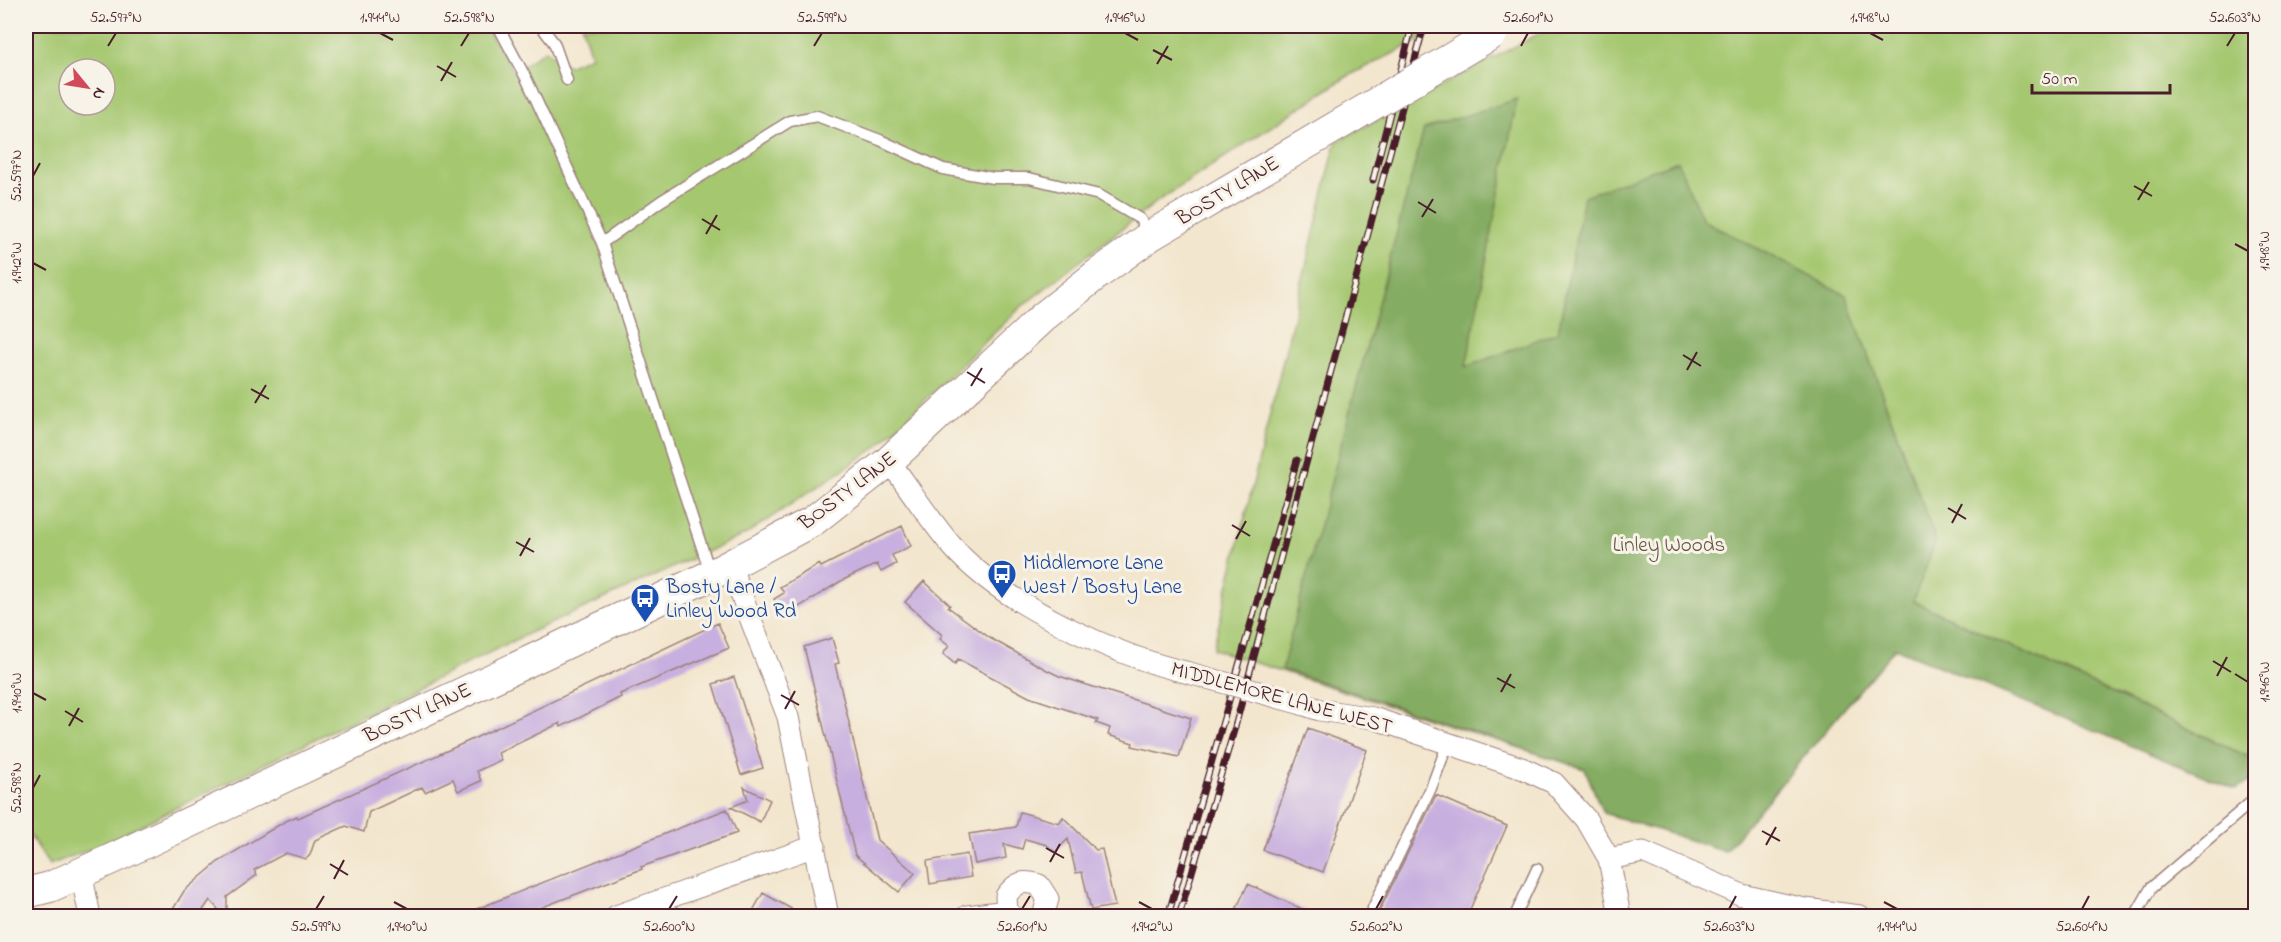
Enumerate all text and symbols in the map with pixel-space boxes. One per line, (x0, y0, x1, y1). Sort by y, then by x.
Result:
text: 52.597°N (90, 7, 142, 29)
text: 1.944°W (360, 7, 400, 29)
text: 52.598°N (443, 7, 495, 29)
text: 52.599°N (797, 7, 847, 29)
text: 1.946°W (1105, 7, 1145, 29)
text: 52.601°N (1502, 7, 1554, 29)
text: 1.948°W (1850, 7, 1890, 29)
text: 52.603°N (2209, 7, 2261, 29)
north arrow (57, 57, 117, 117)
scale bar (2032, 57, 2170, 95)
text: 50 m (2041, 67, 2078, 93)
text: N (85, 83, 111, 104)
street label: BOSTY LANE (1170, 149, 1285, 235)
text: 52.597°N (6, 150, 28, 202)
text: 1.948°W (2254, 231, 2276, 271)
text: 1.942°W (6, 242, 28, 284)
street label: BOSTY LANE (792, 445, 904, 539)
park label: Linley Woods (1613, 531, 1725, 563)
place label: Middlemore Lane West / Bosty Lane (1023, 549, 1183, 605)
bus stop icon: Middlemore Lane West / Bosty Lane (986, 558, 1018, 600)
place label: Bosty Lane / Linley Wood Rd (665, 573, 797, 629)
bus stop icon: Bosty Lane / Linley Wood Rd (629, 582, 661, 624)
street label: MIDDLEMORE LANE WEST (1167, 655, 1396, 743)
text: 1.946°W (2254, 662, 2276, 702)
text: 1.940°W (6, 673, 28, 713)
street label: BOSTY LANE (358, 676, 477, 752)
text: 52.598°N (6, 762, 28, 814)
text: 52.599°N (291, 916, 341, 938)
text: 1.940°W (387, 916, 427, 938)
text: 52.600°N (643, 916, 695, 938)
text: 52.601°N (996, 916, 1048, 938)
text: 1.942°W (1131, 916, 1173, 938)
text: 52.602°N (1349, 916, 1403, 938)
text: 52.603°N (1703, 916, 1755, 938)
text: 1.944°W (1877, 916, 1917, 938)
text: 52.604°N (2056, 916, 2108, 938)

